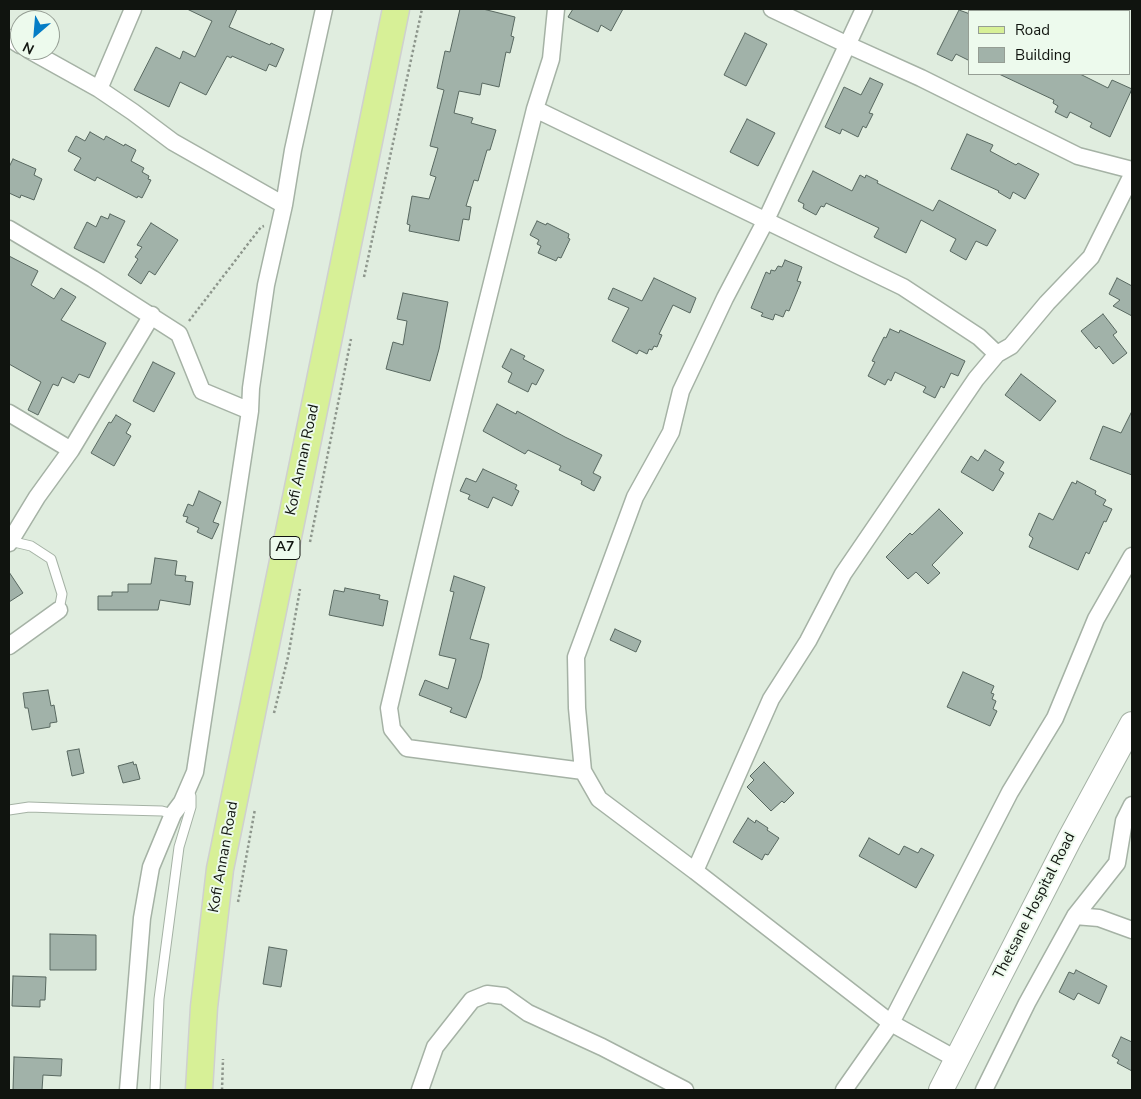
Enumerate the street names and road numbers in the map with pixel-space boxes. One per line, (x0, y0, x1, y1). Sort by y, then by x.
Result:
street label: Kofi Annan Road (282, 403, 324, 517)
road number: A7 (270, 536, 300, 560)
street label: Kofi Annan Road (205, 800, 243, 914)
street label: Thetsane Hospital Road (990, 830, 1080, 982)

